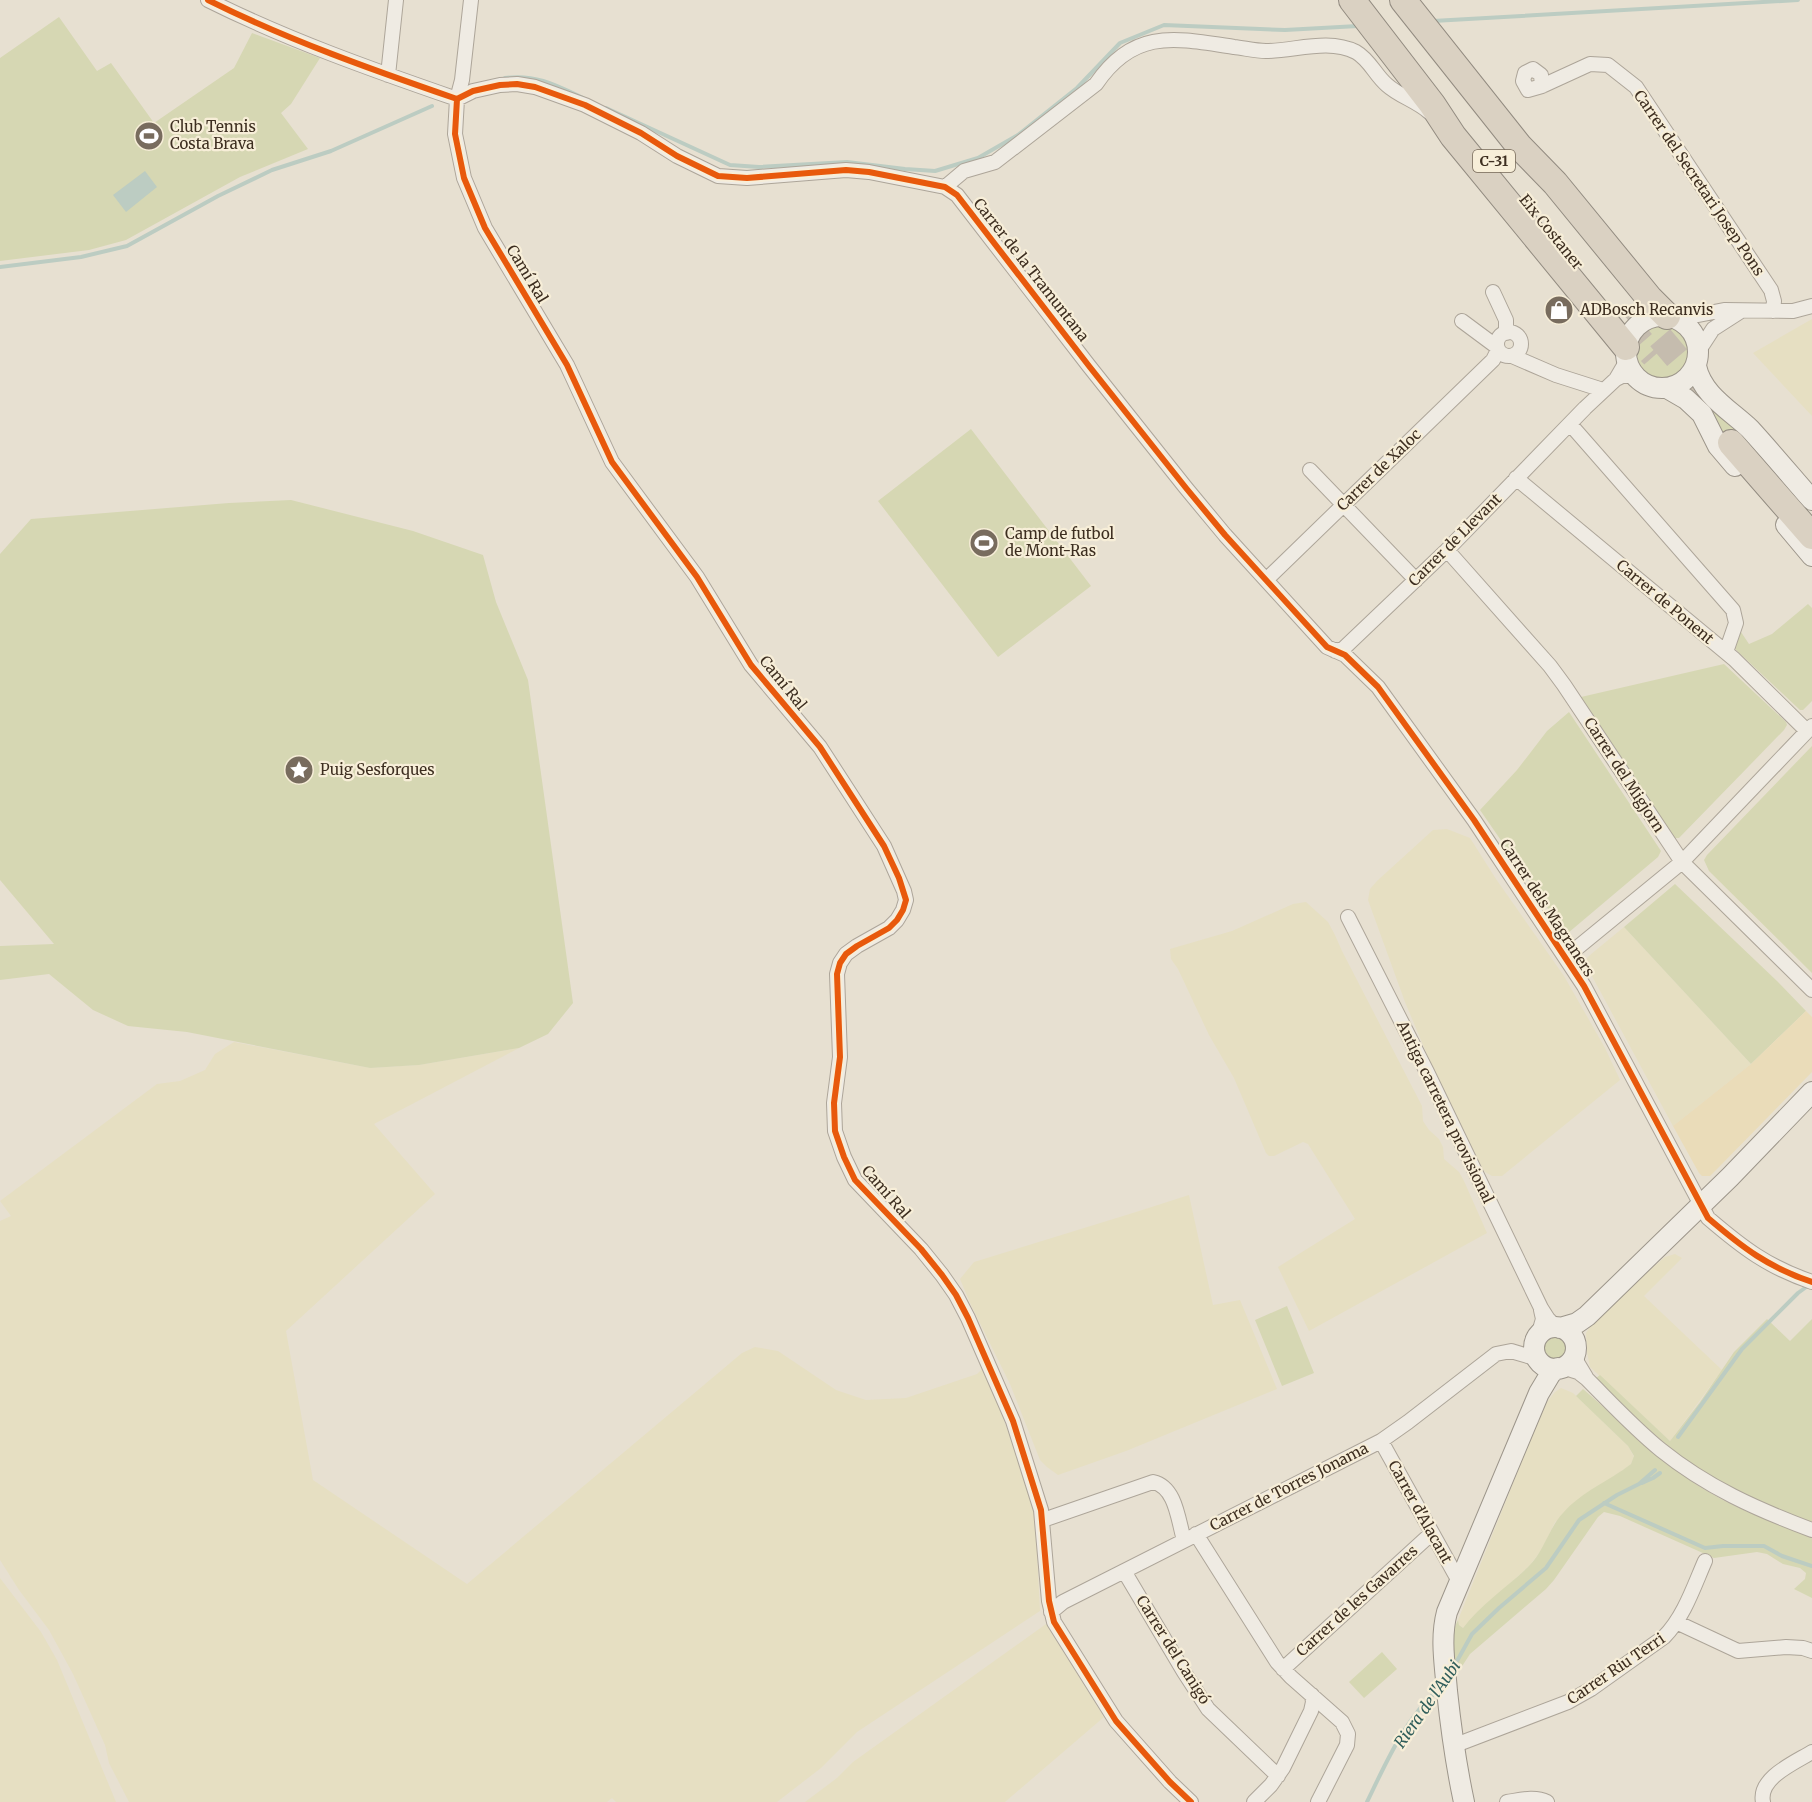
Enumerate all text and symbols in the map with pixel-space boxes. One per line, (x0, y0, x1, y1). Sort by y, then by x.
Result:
street label: Carrer del Secretari Josep Pons (1630, 86, 1769, 279)
place label: Club Tennis Costa Brava (170, 117, 256, 153)
sports icon: Club Tennis Costa Brava (133, 120, 165, 152)
road number: C-31 (1473, 150, 1515, 172)
street label: Eix Costaner (1515, 190, 1588, 273)
street label: Carrer de la Tramuntana (970, 194, 1093, 345)
street label: Camí Ral (503, 241, 552, 307)
shop icon: ADBosch Recanvis (1543, 294, 1575, 326)
place label: ADBosch Recanvis (1579, 300, 1713, 319)
street label: Carrer de Xaloc (1332, 424, 1425, 515)
street label: Carrer de Llevant (1404, 489, 1505, 590)
place label: Camp de futbol de Mont-Ras (1005, 524, 1115, 560)
sports icon: Camp de futbol de Mont-Ras (968, 527, 1000, 559)
street label: Carrer de Ponent (1613, 555, 1718, 648)
street label: Camí Ral (756, 652, 811, 714)
street label: Carrer del Migjorn (1580, 714, 1669, 836)
place icon: Puig Sesforques (283, 754, 315, 786)
place label: Puig Sesforques (320, 760, 435, 779)
street label: Carrer dels Magraners (1496, 835, 1599, 980)
street label: Antiga carretera provisional (1392, 1016, 1498, 1207)
street label: Camí Ral (858, 1161, 915, 1223)
street label: Carrer de Torres Jonama (1206, 1438, 1371, 1535)
street label: Carrer d'Alacant (1384, 1457, 1457, 1567)
street label: Carrer de les Gavarres (1292, 1541, 1421, 1660)
street label: Carrer del Canigó (1132, 1592, 1215, 1708)
street label: Carrer Riu Terri (1563, 1629, 1668, 1708)
water label: Riera de l'Aubi (1389, 1656, 1465, 1752)

